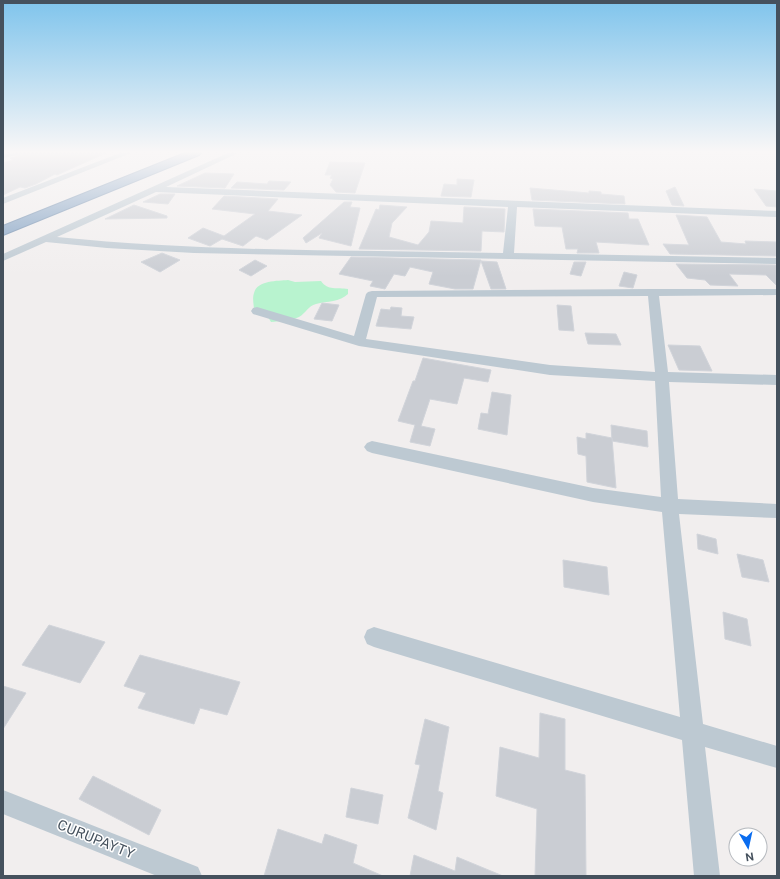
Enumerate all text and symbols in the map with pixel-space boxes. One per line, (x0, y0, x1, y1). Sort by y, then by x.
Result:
street label: CURUPAYTY (55, 816, 137, 862)
north arrow (728, 827, 768, 867)
text: N (744, 850, 755, 863)

